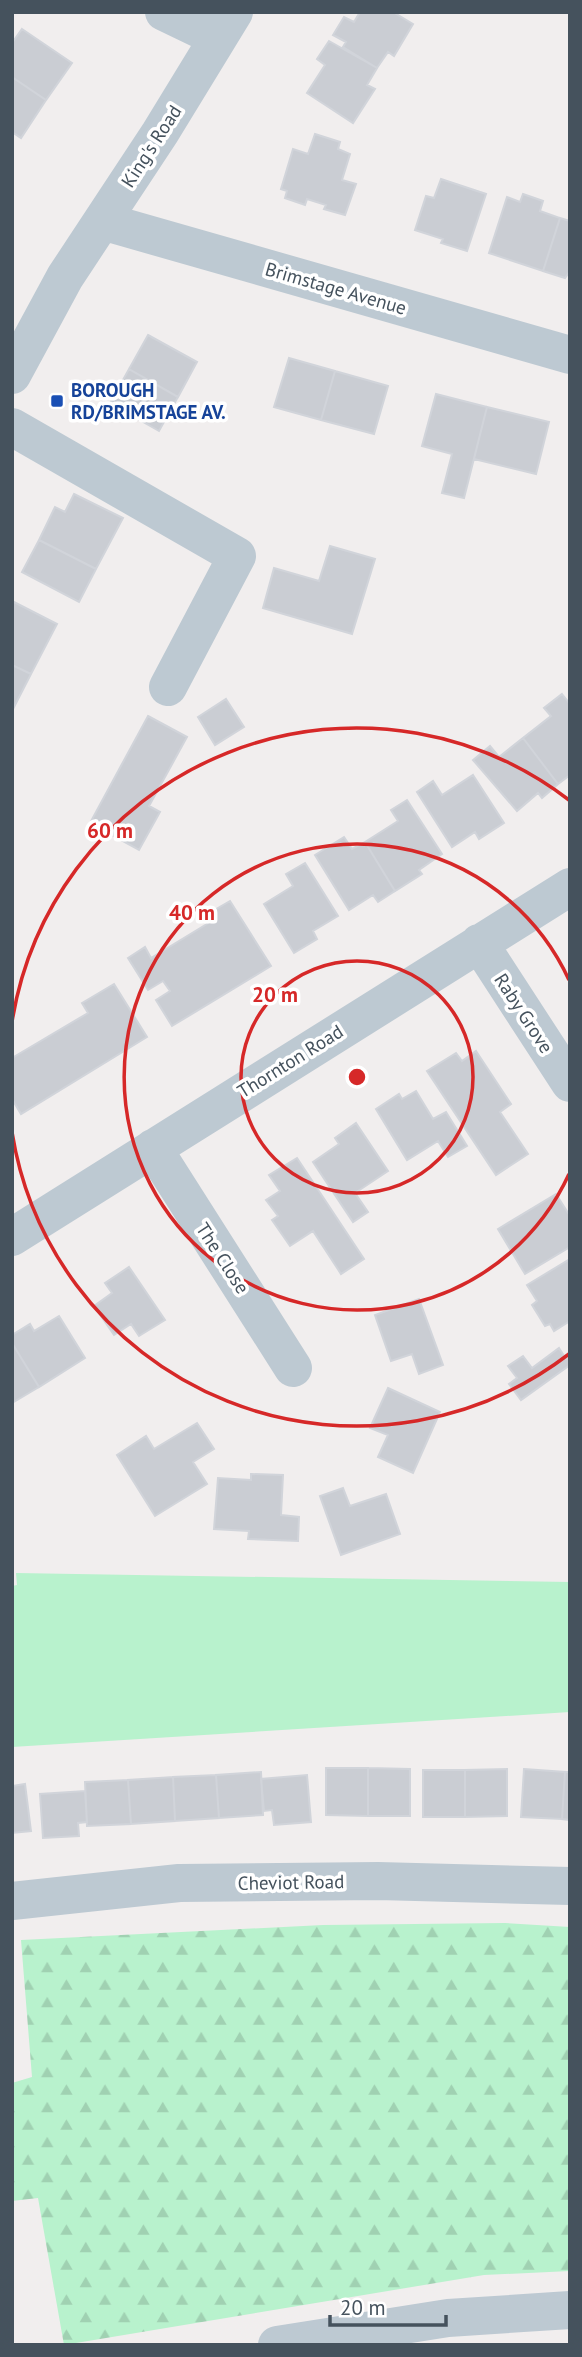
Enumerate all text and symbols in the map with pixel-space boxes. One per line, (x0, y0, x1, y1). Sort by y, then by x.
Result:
street label: King's Road (115, 100, 187, 192)
street label: Brimstage Avenue (263, 256, 409, 320)
place label: BOROUGH RD/BRIMSTAGE AV. (71, 378, 226, 424)
marker: BOROUGH RD/BRIMSTAGE AV. (49, 393, 65, 409)
text: 60 m (87, 817, 133, 844)
text: 40 m (169, 899, 215, 926)
street label: Raby Grove (489, 969, 559, 1057)
text: 20 m (252, 981, 298, 1008)
street label: Thornton Road (233, 1019, 347, 1103)
centre of rings (345, 1065, 369, 1089)
street label: The Close (191, 1218, 255, 1298)
street label: Cheviot Road (237, 1869, 345, 1895)
scale bar (330, 2284, 446, 2328)
text: 20 m (340, 2294, 386, 2321)

